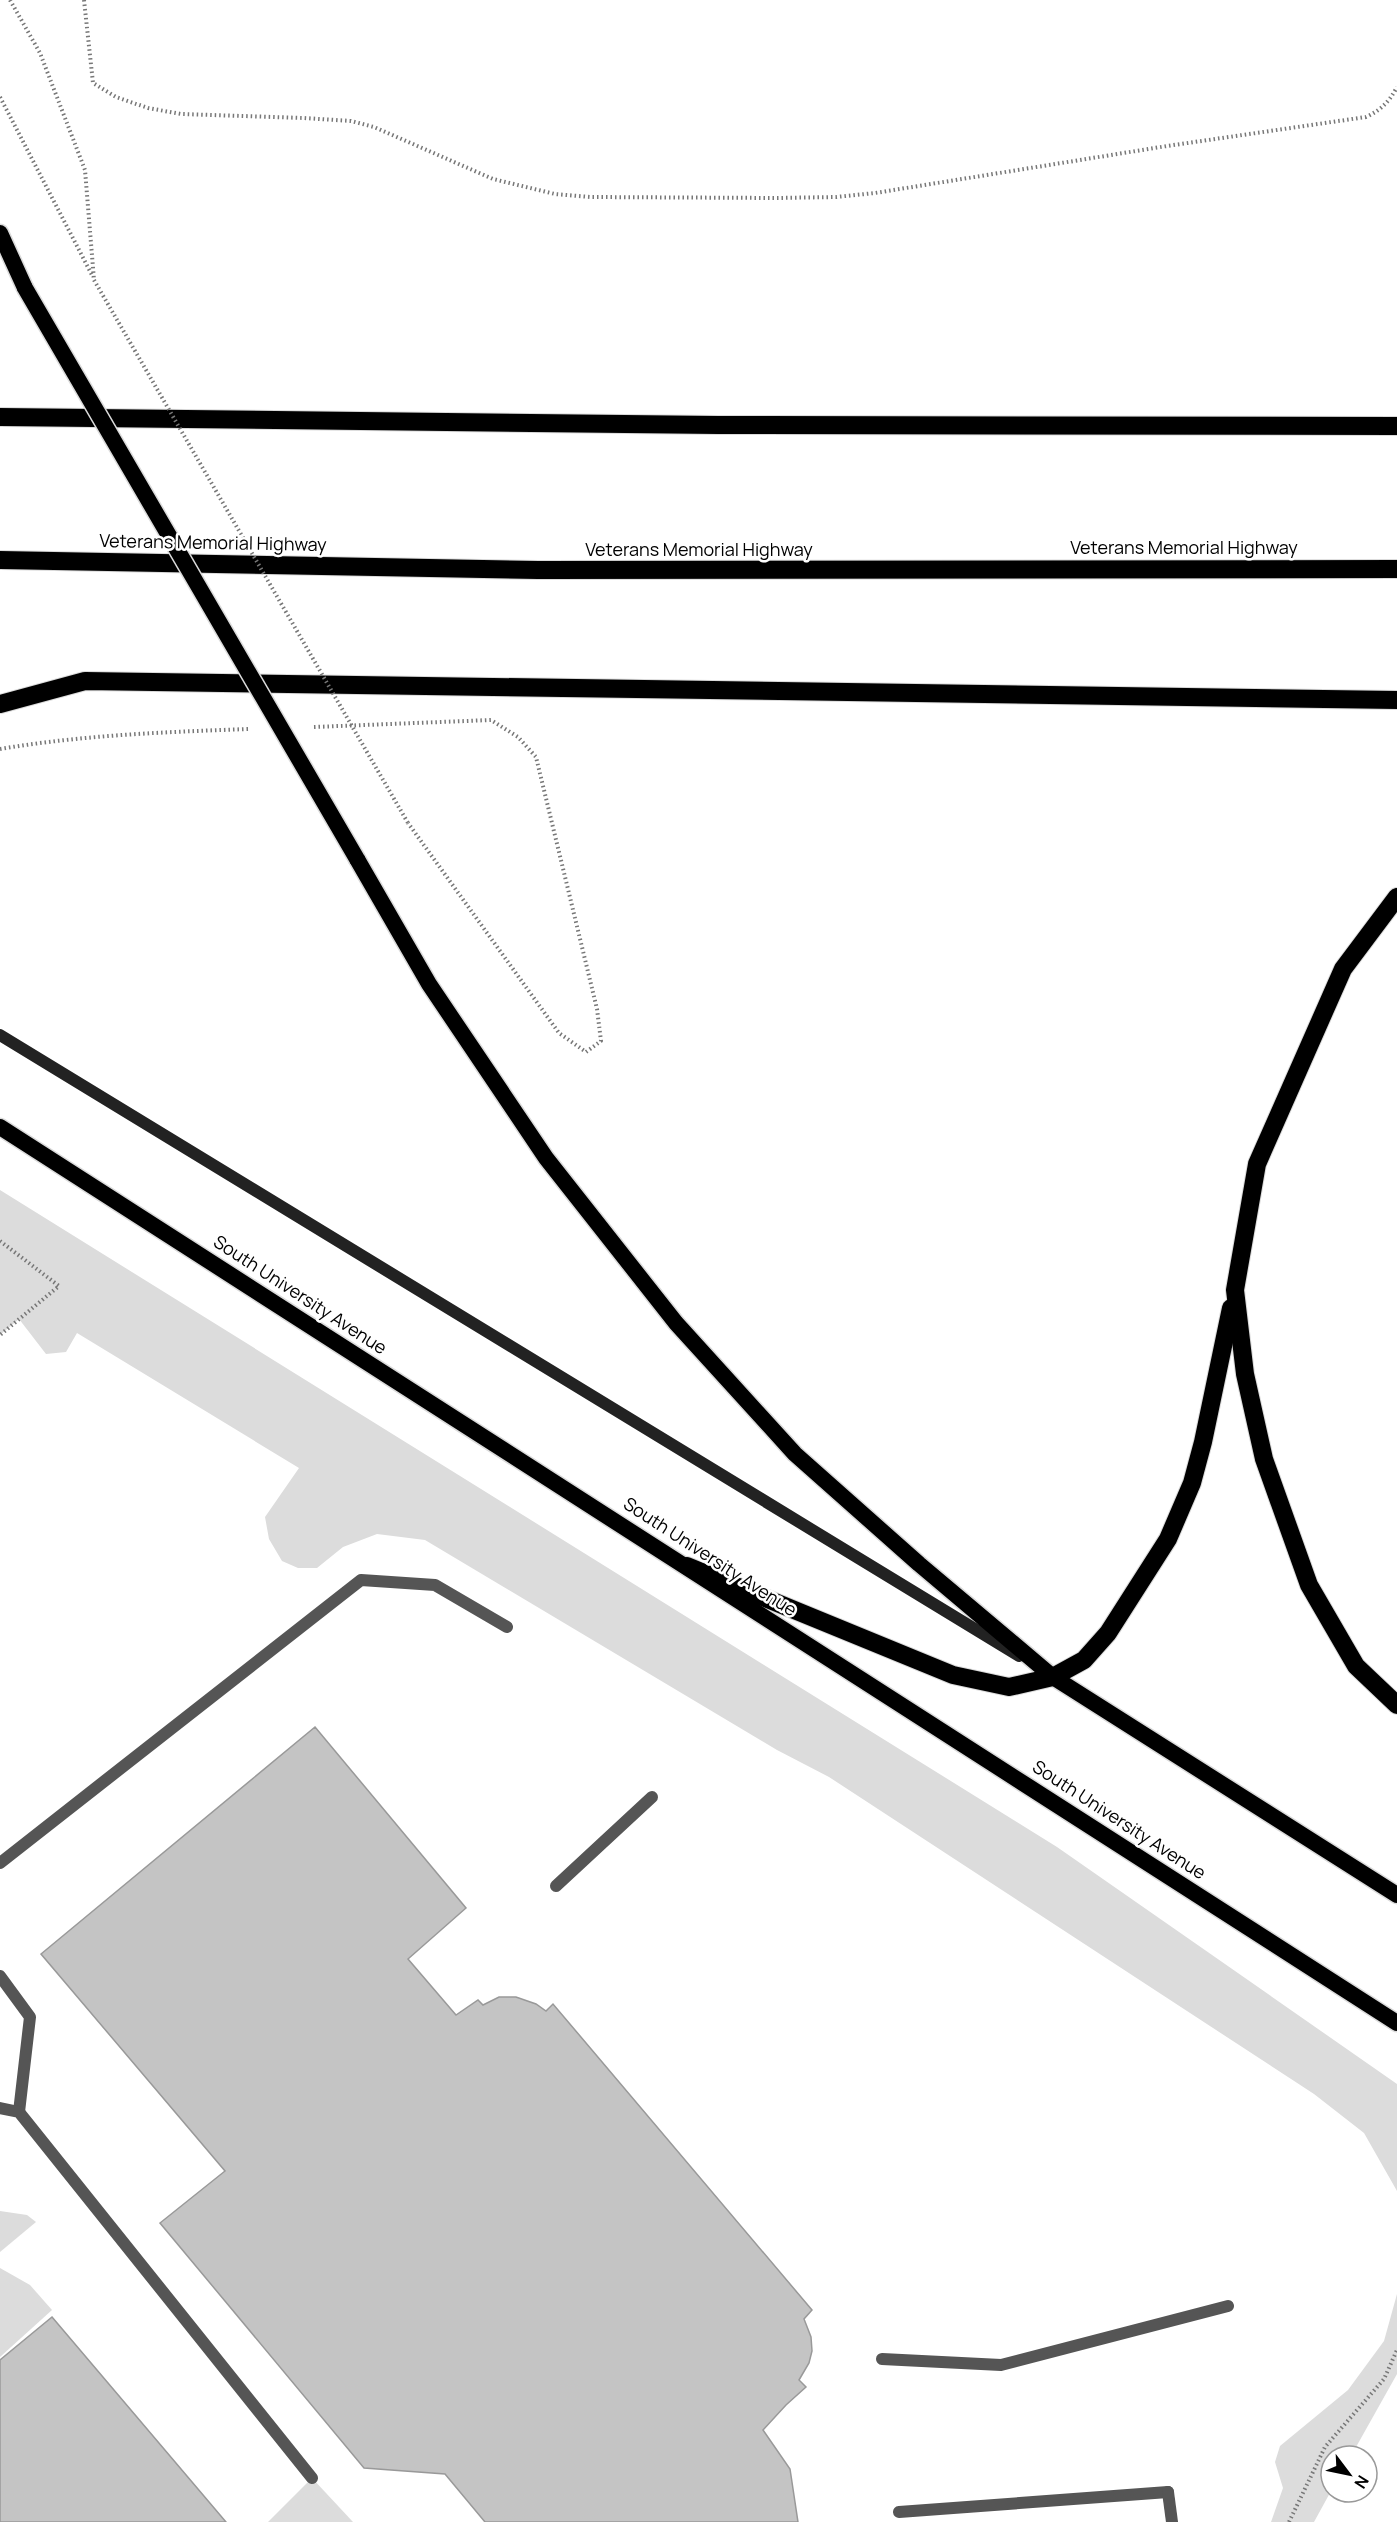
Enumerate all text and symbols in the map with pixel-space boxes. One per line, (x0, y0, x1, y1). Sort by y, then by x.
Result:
street label: Veterans Memorial Highway (99, 528, 327, 556)
street label: Veterans Memorial Highway (1070, 535, 1298, 559)
street label: Veterans Memorial Highway (585, 537, 813, 561)
street label: South University Avenue (209, 1229, 392, 1359)
street label: South University Avenue (619, 1491, 802, 1621)
street label: South University Avenue (1028, 1754, 1211, 1884)
north arrow (1319, 2444, 1379, 2504)
text: N (1349, 2471, 1374, 2493)

